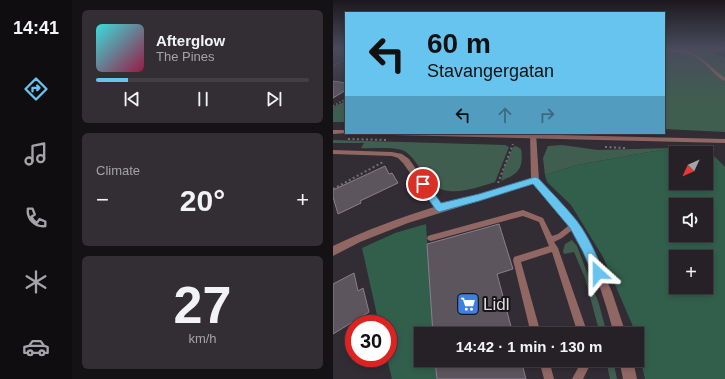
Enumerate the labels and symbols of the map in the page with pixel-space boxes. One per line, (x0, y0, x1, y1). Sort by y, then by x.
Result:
north arrow (669, 146, 713, 190)
pin (406, 167, 440, 201)
position arrow (577, 252, 619, 294)
supermarket icon: Lidl (455, 291, 481, 317)
place label: Lidl (483, 295, 509, 314)
speed limit sign: 30 (345, 315, 397, 367)

